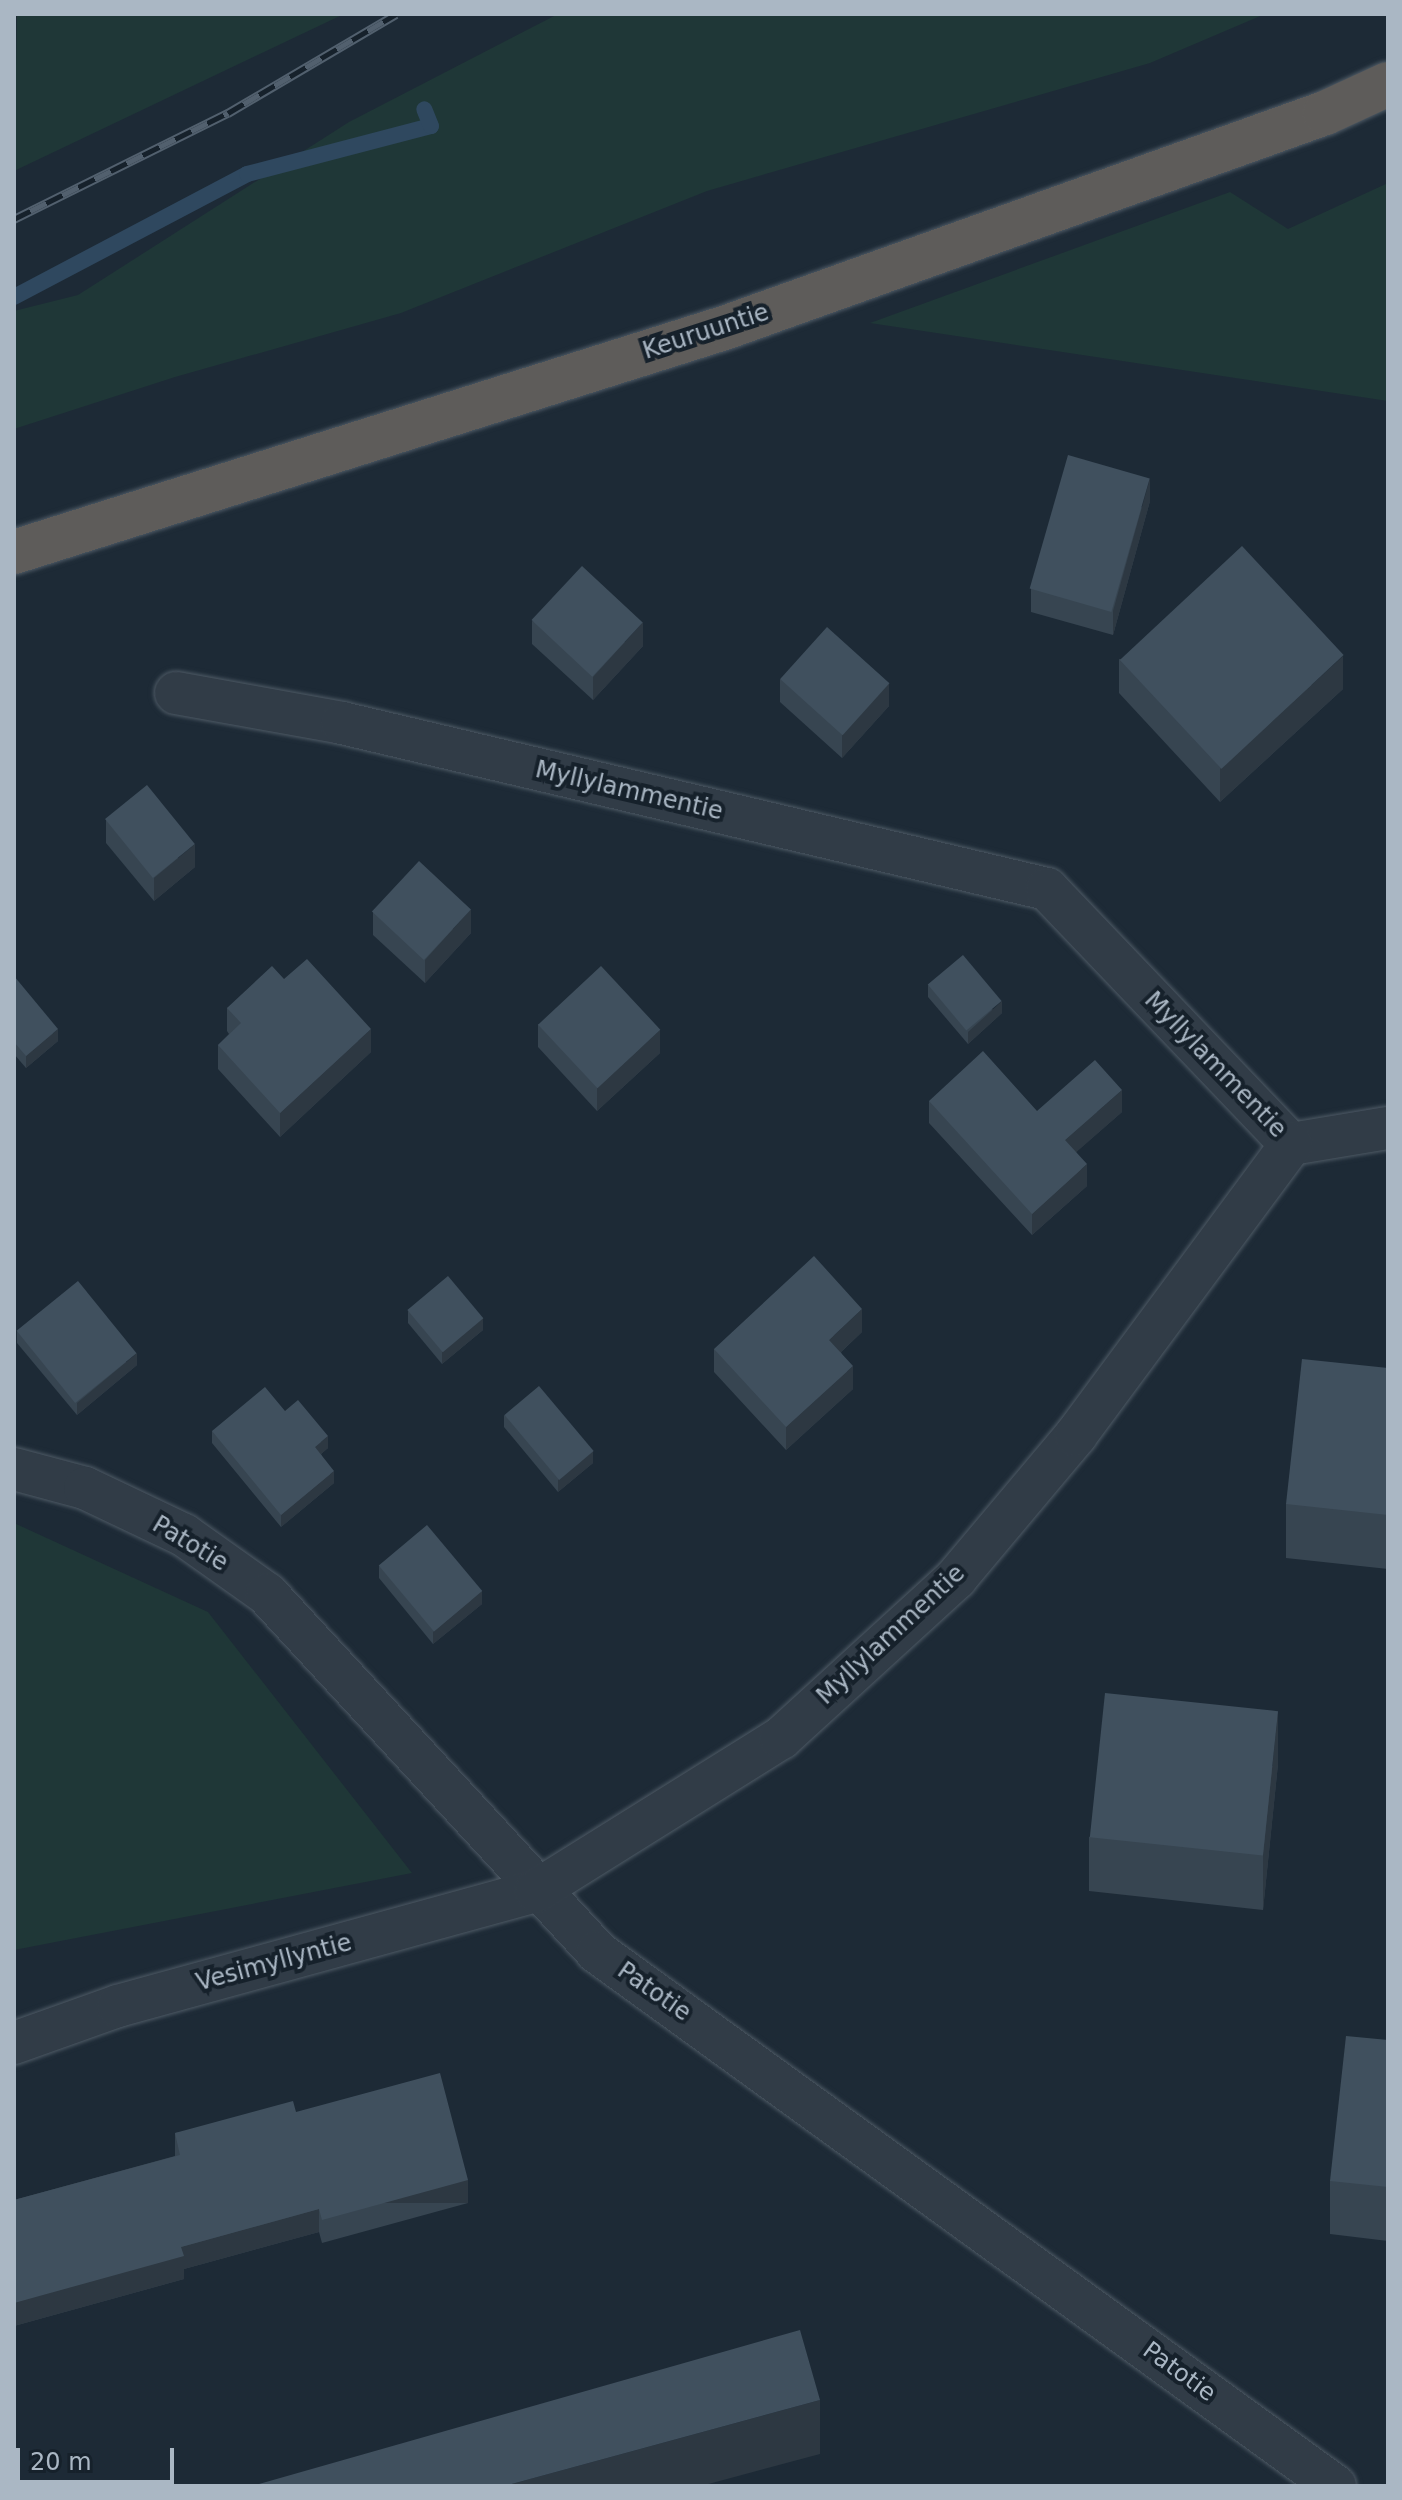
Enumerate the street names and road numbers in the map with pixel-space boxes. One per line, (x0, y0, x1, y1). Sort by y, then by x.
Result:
street label: Keuruuntie (639, 298, 773, 366)
street label: Myllylammentie (533, 755, 725, 827)
street label: Myllylammentie (1138, 986, 1292, 1144)
street label: Patotie (147, 1510, 233, 1578)
street label: Myllylammentie (811, 1559, 971, 1711)
street label: Vesimyllyntie (193, 1928, 355, 1998)
street label: Patotie (612, 1956, 696, 2028)
street label: Patotie (1137, 2336, 1221, 2408)

